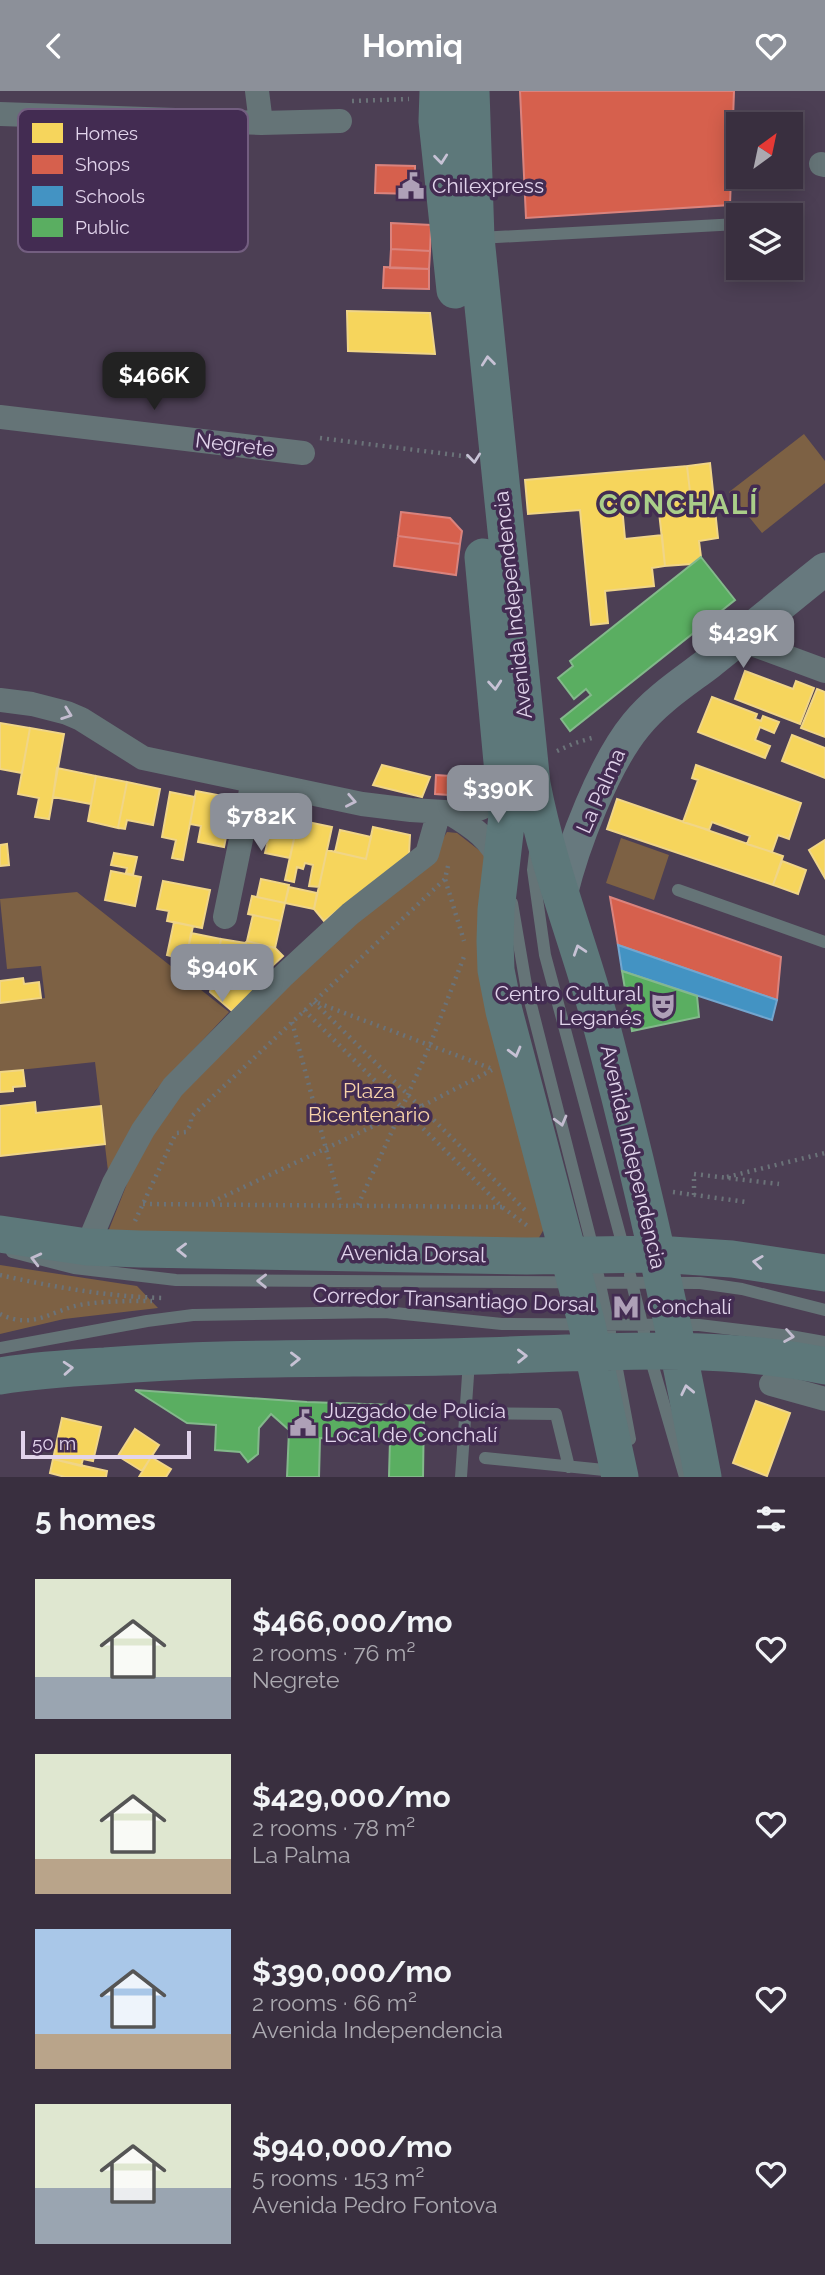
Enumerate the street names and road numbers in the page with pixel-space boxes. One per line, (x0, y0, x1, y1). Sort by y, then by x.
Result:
street label: Negrete (194, 427, 276, 462)
street label: Avenida Independencia (488, 490, 537, 720)
street label: La Palma (571, 745, 630, 837)
street label: Avenida Independencia (596, 1043, 671, 1271)
street label: Avenida Dorsal (340, 1240, 486, 1267)
street label: Corredor Transantiago Dorsal (312, 1282, 596, 1317)

